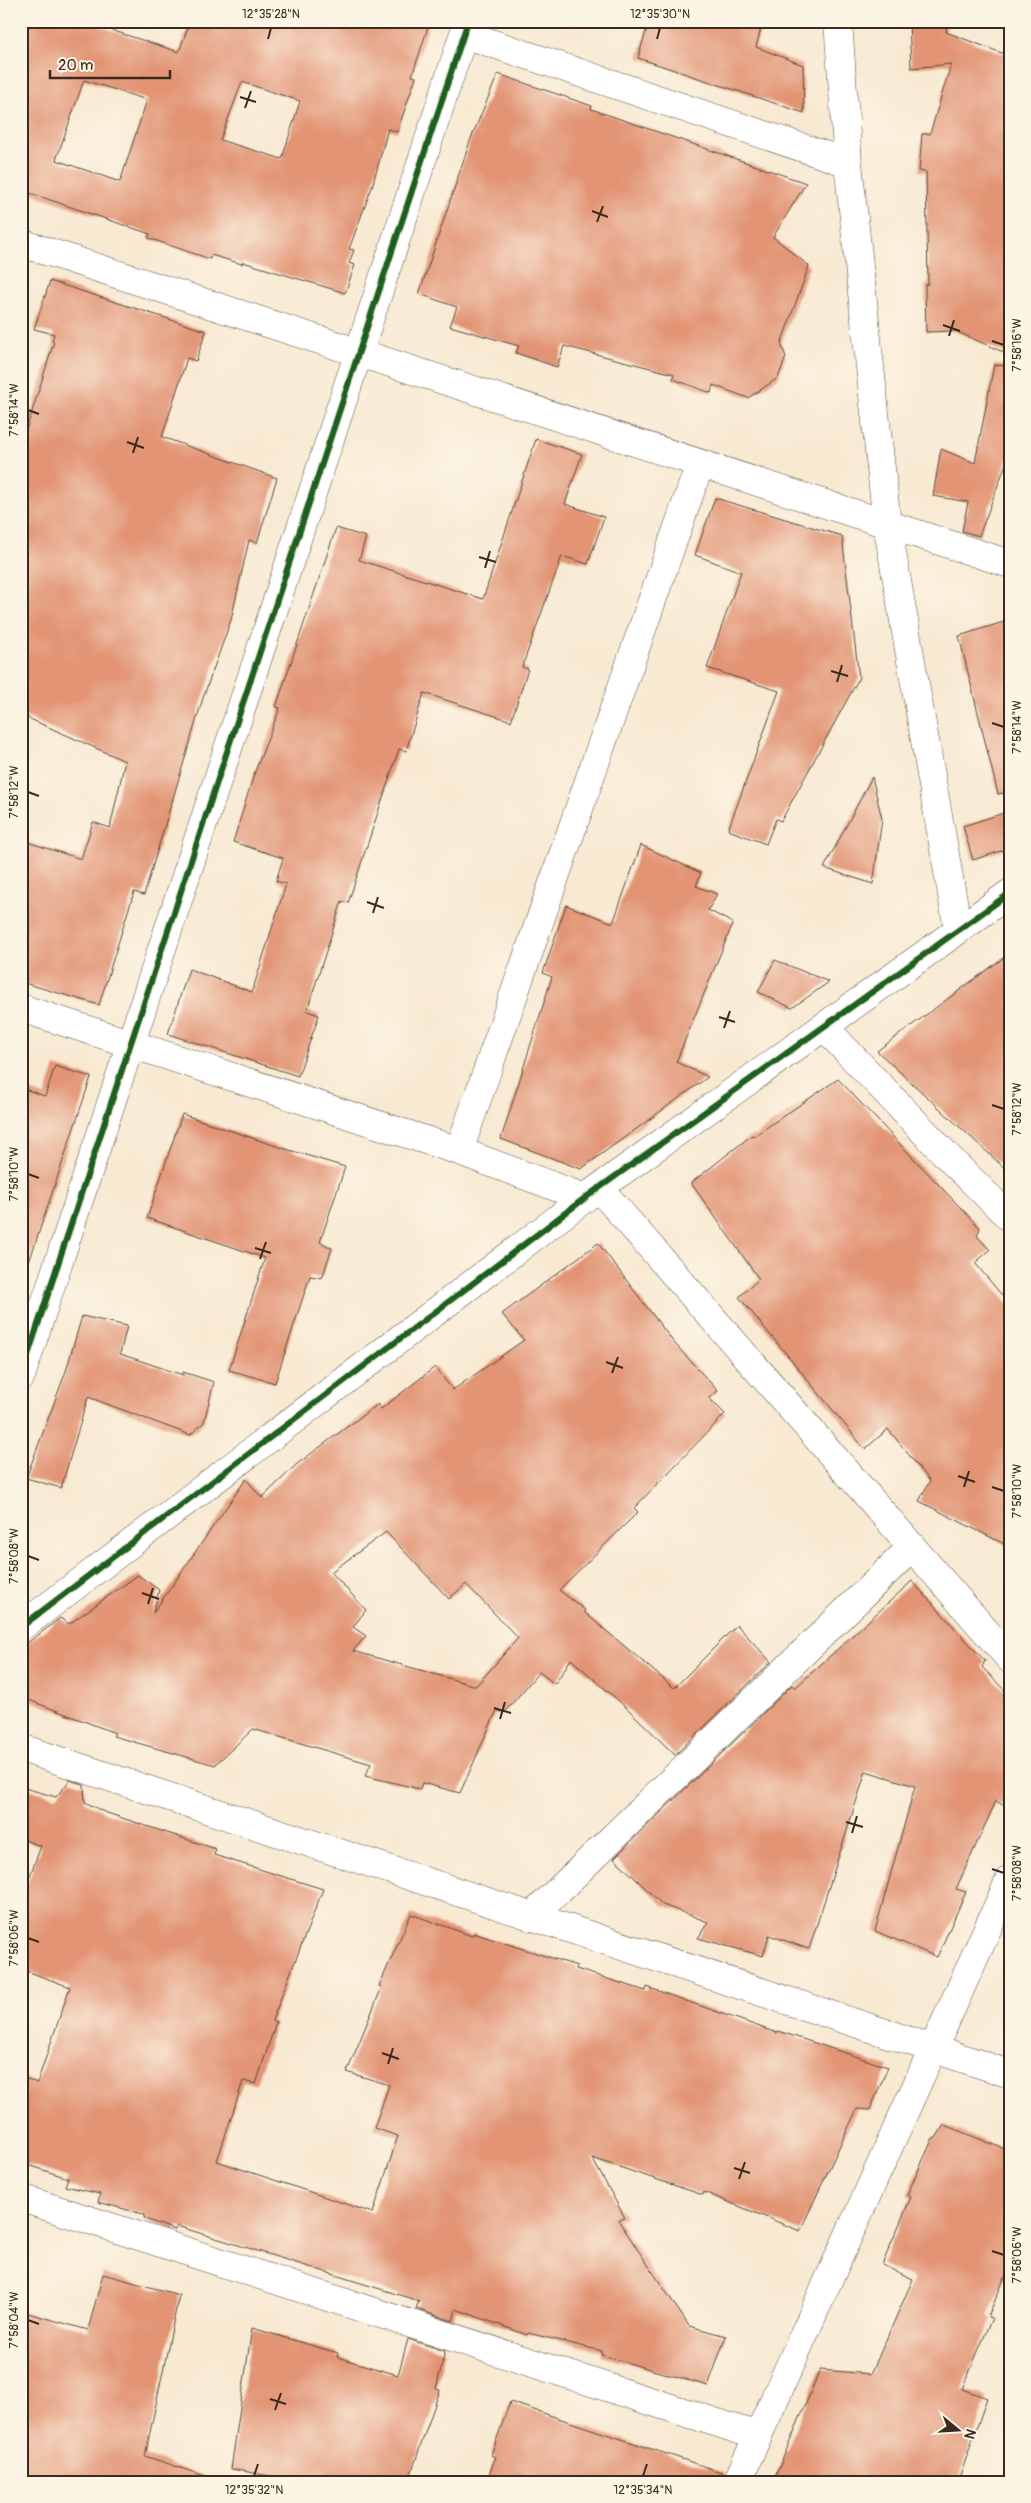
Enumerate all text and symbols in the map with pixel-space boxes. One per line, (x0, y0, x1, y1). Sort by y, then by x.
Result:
text: 12°35'28"N (242, 7, 300, 22)
text: 12°35'30"N (630, 7, 690, 22)
scale bar (50, 48, 170, 80)
text: 20 m (58, 56, 93, 75)
text: 7°58'16"W (1010, 318, 1025, 372)
text: 7°58'14"W (7, 383, 22, 437)
text: 7°58'14"W (1010, 700, 1025, 754)
text: 7°58'12"W (7, 765, 22, 819)
text: 7°58'12"W (1010, 1082, 1025, 1136)
text: 7°58'10"W (7, 1147, 22, 1201)
text: 7°58'10"W (1010, 1464, 1025, 1518)
text: 7°58'08"W (7, 1528, 22, 1584)
text: 7°58'08"W (1010, 1845, 1025, 1901)
text: 7°58'06"W (7, 1910, 22, 1966)
text: 7°58'06"W (1010, 2227, 1025, 2283)
text: 7°58'04"W (7, 2292, 22, 2348)
north arrow (934, 2406, 984, 2456)
text: N (960, 2427, 979, 2441)
text: 12°35'32"N (225, 2483, 283, 2498)
text: 12°35'34"N (614, 2483, 672, 2498)

